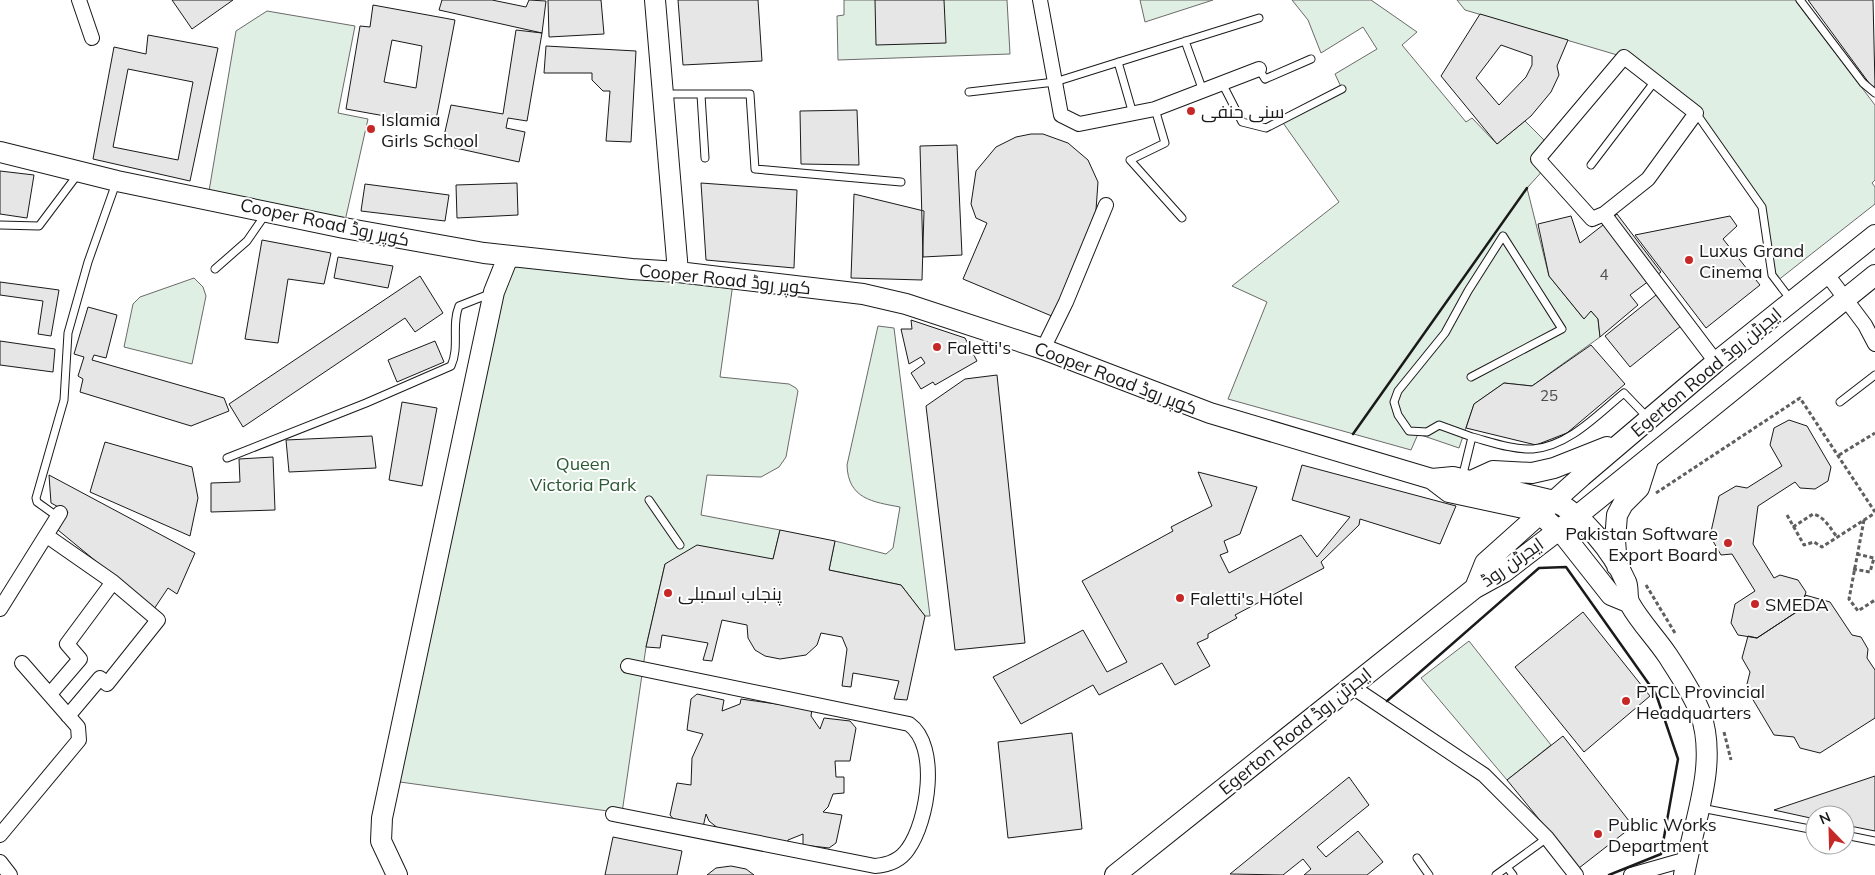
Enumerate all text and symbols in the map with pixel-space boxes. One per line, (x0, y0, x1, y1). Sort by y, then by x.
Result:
place label: سنی حنفی (1201, 100, 1284, 123)
marker: سنی حنفی (1185, 105, 1197, 117)
place label: Islamia Girls School (381, 108, 478, 152)
marker: Islamia Girls School (365, 123, 377, 135)
street label: Cooper Road کوپر روڈ (238, 193, 412, 252)
place label: Luxus Grand Cinema (1699, 239, 1804, 283)
marker: Luxus Grand Cinema (1683, 254, 1695, 266)
street label: Cooper Road کوپر روڈ (638, 259, 812, 300)
house number: 4 (1599, 265, 1609, 284)
street label: Egerton Road ایجرٹن روڈ (1626, 302, 1786, 442)
place label: Faletti's (947, 336, 1011, 359)
street label: Cooper Road کوپر روڈ (1031, 336, 1201, 421)
marker: Faletti's (931, 341, 943, 353)
house number: 25 (1540, 386, 1558, 405)
park label: Queen Victoria Park (530, 452, 637, 496)
place label: Pakistan Software Export Board (1565, 522, 1718, 566)
street label: ایجرٹن روڈ (1476, 532, 1548, 592)
marker: Pakistan Software Export Board (1722, 537, 1734, 549)
place label: پنجاب اسمبلی (678, 582, 782, 606)
marker: پنجاب اسمبلی (662, 587, 674, 599)
place label: Faletti's Hotel (1190, 587, 1303, 610)
marker: Faletti's Hotel (1174, 592, 1186, 604)
place label: SMEDA (1765, 593, 1829, 616)
marker: SMEDA (1749, 598, 1761, 610)
street label: Egerton Road ایجرٹن روڈ (1214, 662, 1376, 800)
place label: PTCL Provincial Headquarters (1636, 680, 1765, 724)
marker: PTCL Provincial Headquarters (1620, 695, 1632, 707)
north arrow (1805, 805, 1855, 855)
text: N (1817, 808, 1833, 828)
place label: Public Works Department (1608, 813, 1717, 857)
marker: Public Works Department (1592, 828, 1604, 840)

